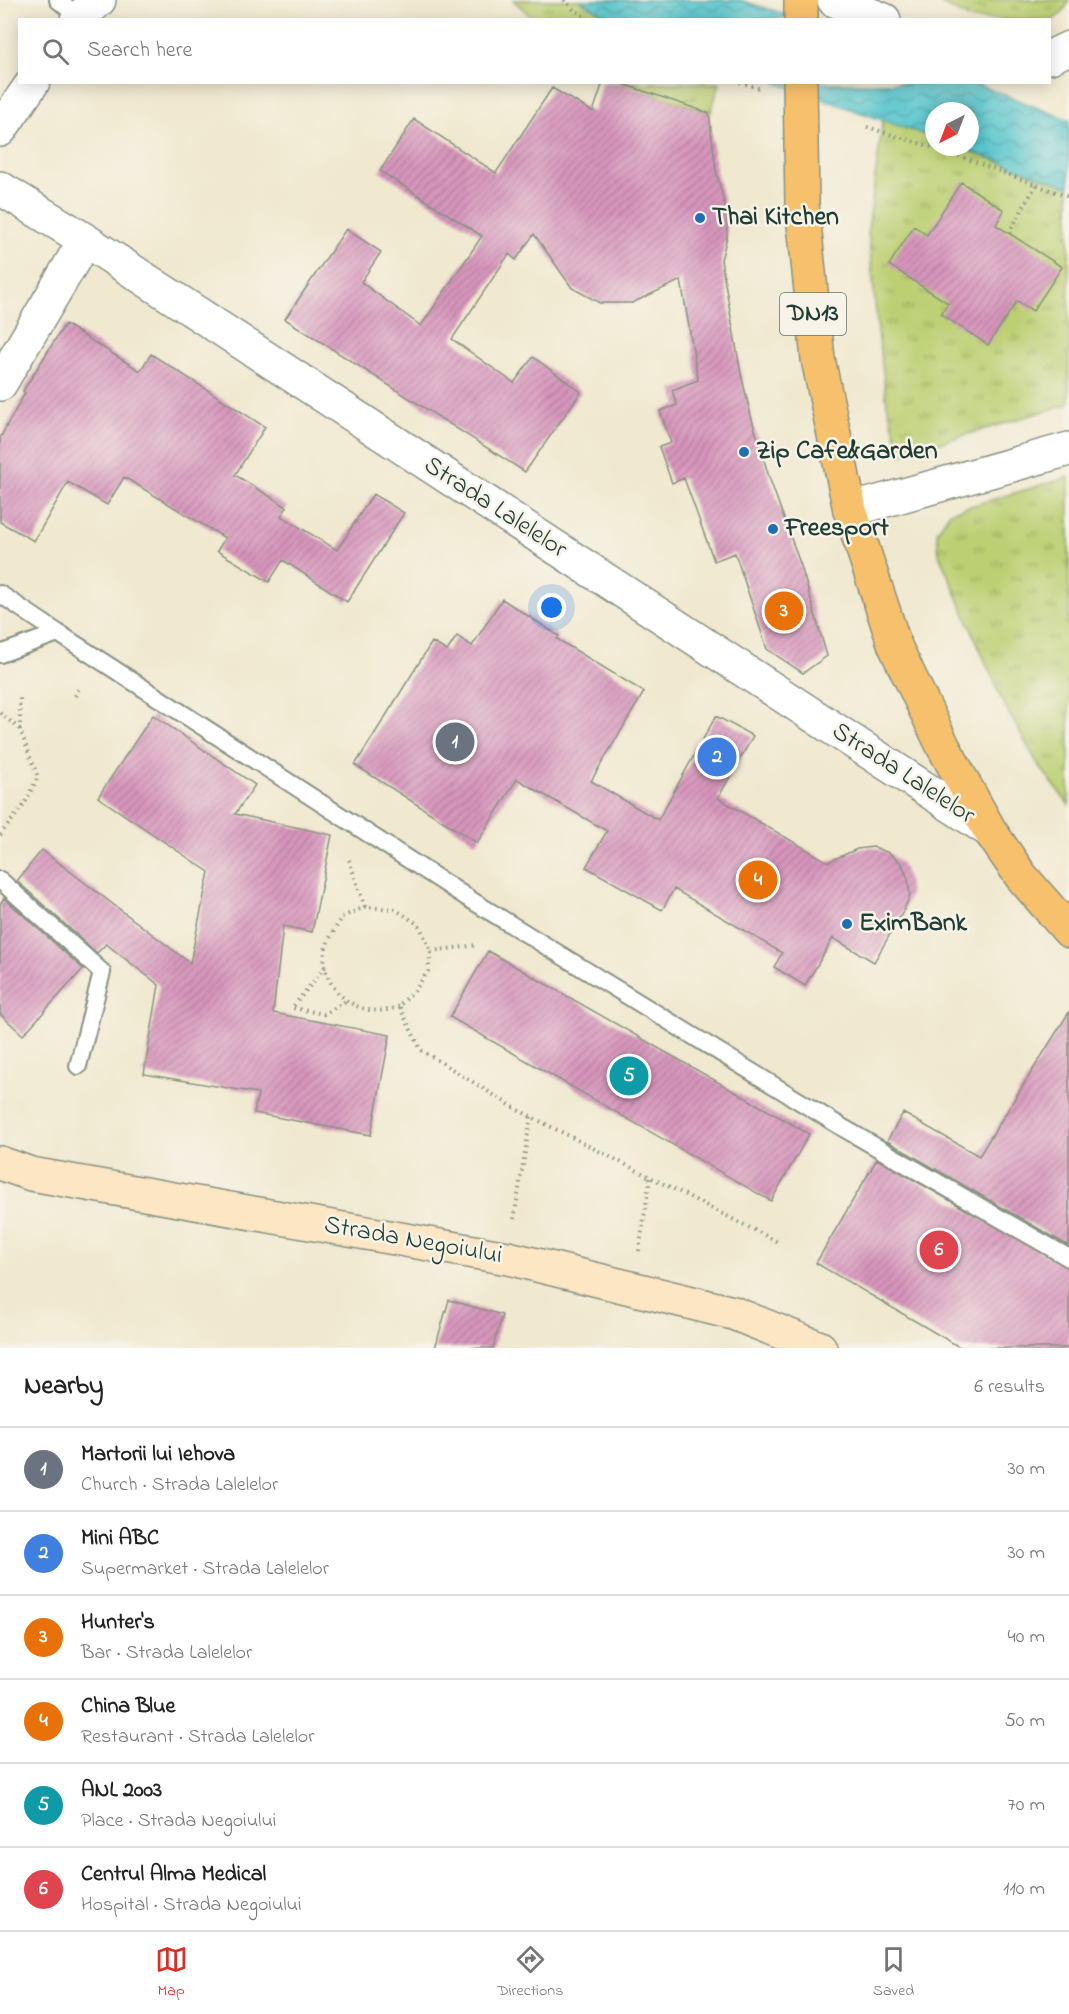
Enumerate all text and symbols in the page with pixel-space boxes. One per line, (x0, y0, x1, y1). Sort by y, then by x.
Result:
search box (18, 18, 1051, 84)
icon: search (39, 35, 72, 68)
text: Search here (87, 35, 192, 67)
north arrow (925, 102, 979, 156)
place label: Thai Kitchen (712, 199, 839, 237)
marker: Thai Kitchen (693, 211, 707, 225)
road number: DN13 (780, 293, 846, 335)
place label: Zip Cafe&Garden (756, 433, 938, 471)
marker: Zip Cafe&Garden (737, 445, 751, 459)
street label: Strada Lalelelor (416, 447, 575, 569)
place label: Freesport (783, 510, 889, 548)
marker: Freesport (766, 522, 780, 536)
pin: 3 (764, 588, 804, 634)
your location (537, 593, 566, 622)
street label: Strada Lalelelor (824, 713, 983, 835)
pin: 1 (436, 720, 474, 764)
pin: 2 (698, 734, 736, 780)
pin: 4 (738, 858, 777, 902)
place label: EximBank (859, 905, 968, 943)
marker: EximBank (840, 917, 854, 931)
pin: 5 (610, 1054, 648, 1098)
street label: Strada Negoiului (321, 1207, 505, 1275)
pin: 6 (920, 1228, 958, 1272)
text: Nearby (24, 1368, 103, 1406)
text: 6 results (974, 1373, 1045, 1402)
text: Martorii lui Iehova (81, 1439, 235, 1471)
text: 1 (40, 1455, 47, 1484)
text: 30 m (1008, 1455, 1045, 1484)
text: Church · Strada Lalelelor (81, 1471, 278, 1500)
text: Mini ABC (81, 1523, 159, 1555)
text: 2 (39, 1539, 48, 1568)
text: 30 m (1008, 1539, 1045, 1568)
text: Supermarket · Strada Lalelelor (81, 1555, 329, 1584)
text: Hunter's (81, 1607, 155, 1639)
text: 3 (39, 1623, 48, 1652)
text: 40 m (1008, 1623, 1045, 1652)
text: Bar · Strada Lalelelor (81, 1639, 252, 1668)
text: China Blue (81, 1691, 175, 1723)
text: 4 (39, 1707, 48, 1736)
text: 50 m (1004, 1707, 1045, 1736)
text: Restaurant · Strada Lalelelor (81, 1723, 314, 1752)
text: ANL 2003 (81, 1775, 162, 1807)
text: 5 (38, 1791, 49, 1820)
text: 70 m (1008, 1791, 1045, 1820)
text: Place · Strada Negoiului (81, 1807, 276, 1836)
text: Centrul Alma Medical (81, 1859, 266, 1891)
text: 6 (39, 1875, 48, 1904)
text: 110 m (1003, 1875, 1045, 1904)
text: Hospital · Strada Negoiului (81, 1891, 302, 1920)
tab: Map (155, 1943, 188, 2003)
tab: Directions (497, 1943, 563, 2003)
tab: Saved (873, 1943, 914, 2003)

